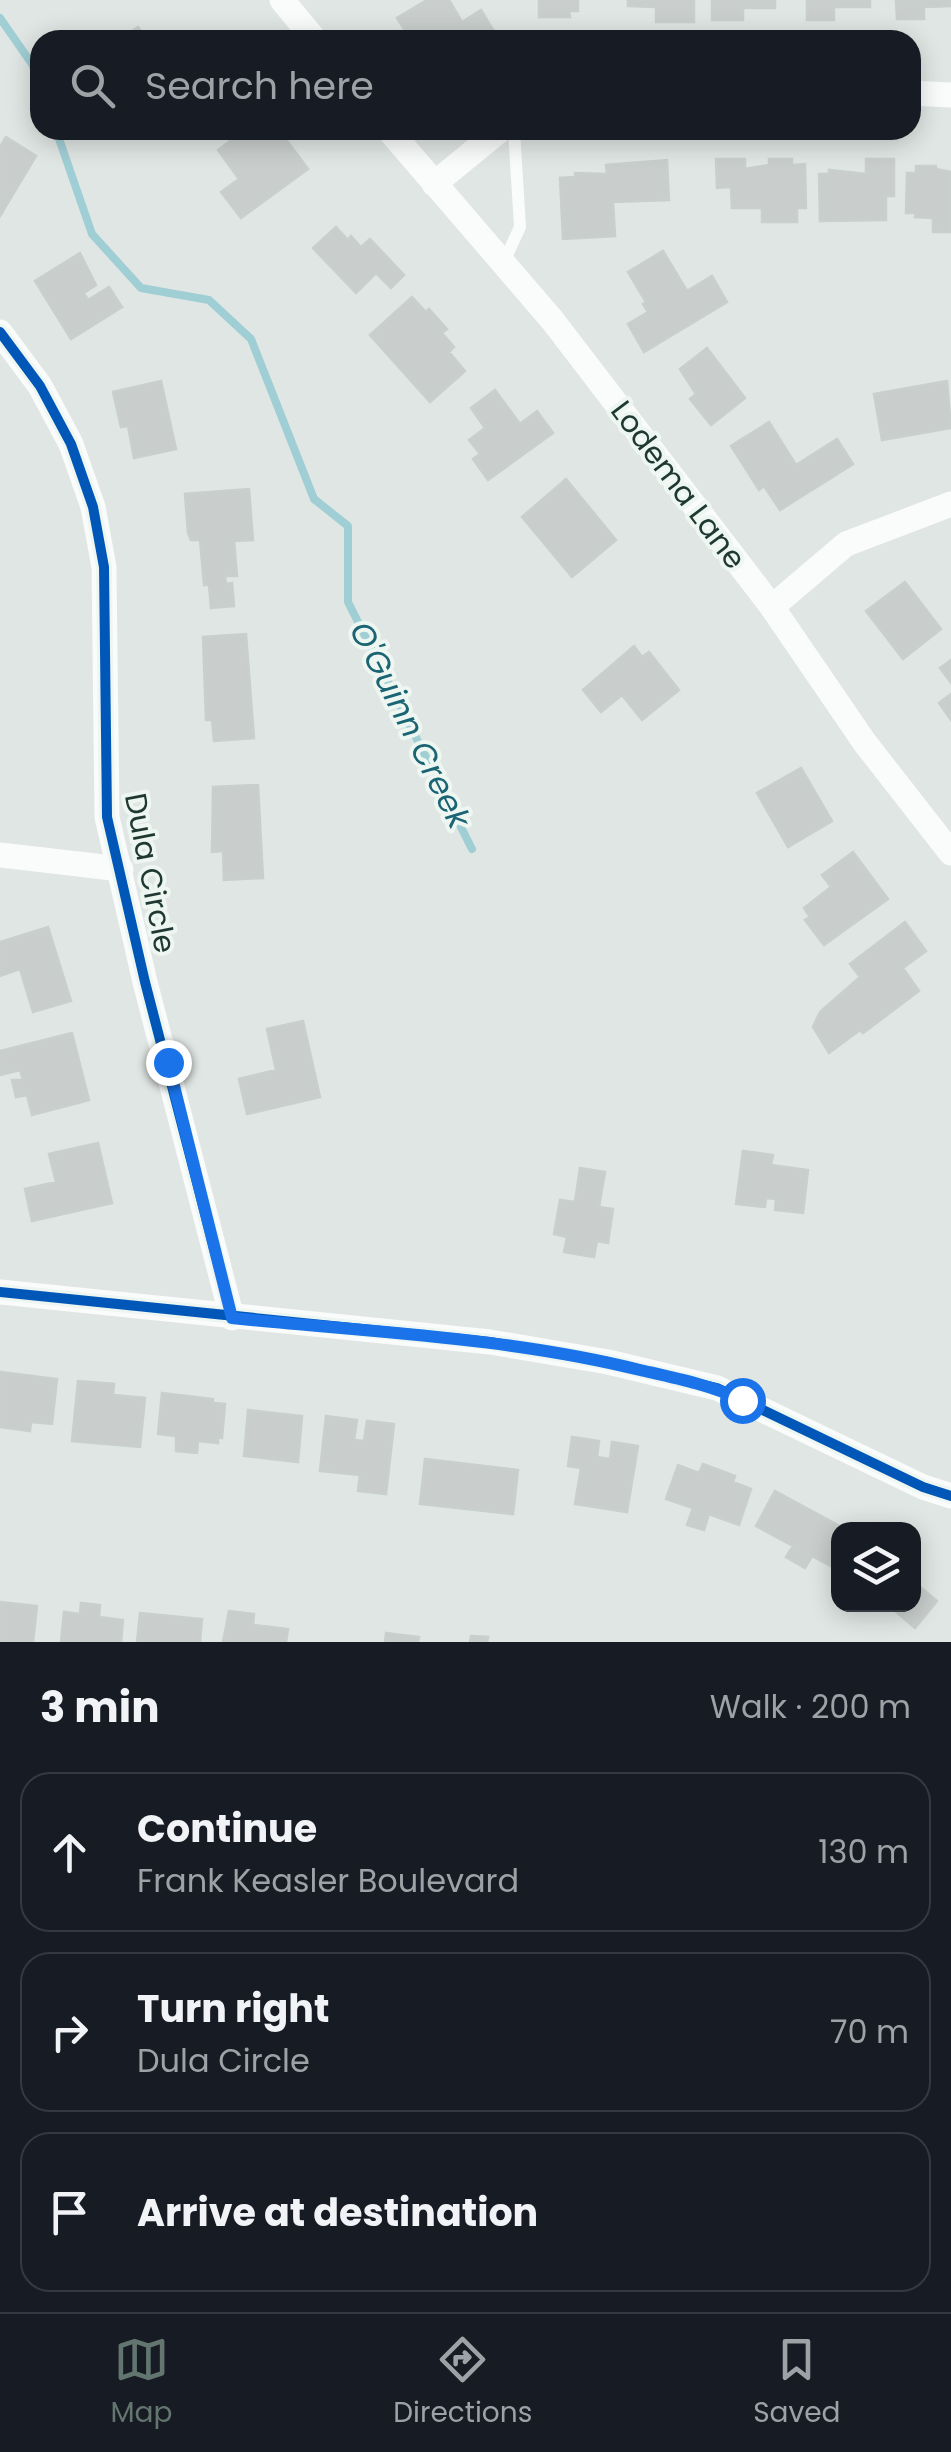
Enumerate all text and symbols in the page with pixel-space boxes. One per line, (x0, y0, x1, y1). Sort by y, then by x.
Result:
search box (30, 30, 921, 140)
icon: search (65, 58, 120, 113)
text: Search here (145, 59, 374, 112)
street label: Lodema Lane (601, 391, 756, 578)
water label: O'Guinn Creek (339, 614, 483, 837)
street label: Dula Circle (114, 789, 187, 957)
route end (146, 1040, 192, 1086)
route start (720, 1378, 766, 1424)
map controls (831, 1522, 921, 1612)
button: layers (831, 1522, 921, 1612)
text: 3 min (40, 1678, 160, 1737)
text: Walk · 200 m (710, 1684, 911, 1729)
text: Continue (137, 1802, 317, 1855)
icon: ahead (42, 1825, 97, 1880)
text: 130 m (818, 1829, 909, 1874)
text: Frank Keasler Boulevard (137, 1858, 519, 1903)
text: Turn right (137, 1982, 329, 2035)
icon: right (42, 2005, 97, 2060)
text: 70 m (830, 2009, 909, 2054)
text: Dula Circle (137, 2038, 310, 2083)
icon: arrive (42, 2185, 97, 2240)
text: Arrive at destination (137, 2186, 538, 2239)
tab: Map (110, 2332, 172, 2434)
tab: Directions (393, 2332, 532, 2434)
tab: Saved (753, 2332, 841, 2434)

